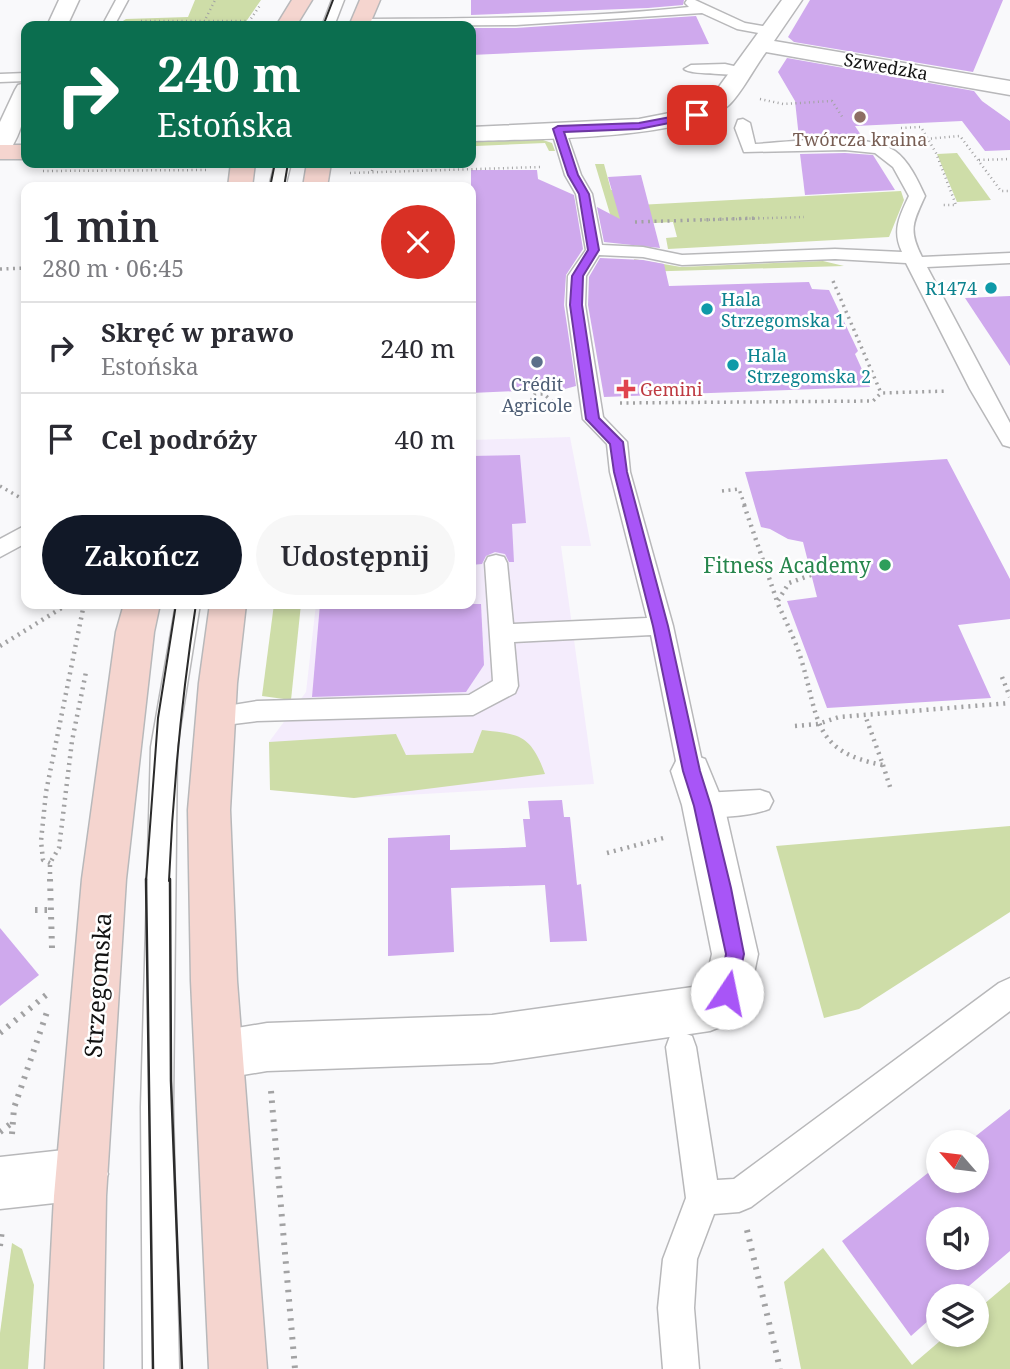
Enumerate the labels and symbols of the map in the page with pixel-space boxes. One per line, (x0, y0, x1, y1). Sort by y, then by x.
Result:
street label: Szwedzka (842, 47, 930, 85)
pin (667, 85, 727, 145)
marker: Twórcza kraina (852, 109, 868, 125)
place label: Twórcza kraina (793, 127, 927, 151)
place label: R1474 (925, 276, 977, 300)
marker: R1474 (983, 280, 999, 296)
place label: Hala Strzegomska 1 (721, 287, 845, 332)
marker: Hala Strzegomska 1 (699, 301, 715, 317)
place label: Hala Strzegomska 2 (747, 343, 871, 388)
marker: Crédit Agricole (529, 354, 545, 370)
marker: Hala Strzegomska 2 (725, 357, 741, 373)
place label: Crédit Agricole (502, 372, 572, 417)
place label: Gemini (640, 377, 703, 401)
marker: Gemini (618, 381, 634, 397)
place label: Fitness Academy (703, 551, 871, 579)
marker: Fitness Academy (877, 557, 893, 573)
street label: Strzegomska (75, 911, 119, 1059)
position arrow (690, 956, 764, 1030)
north arrow (926, 1130, 989, 1194)

